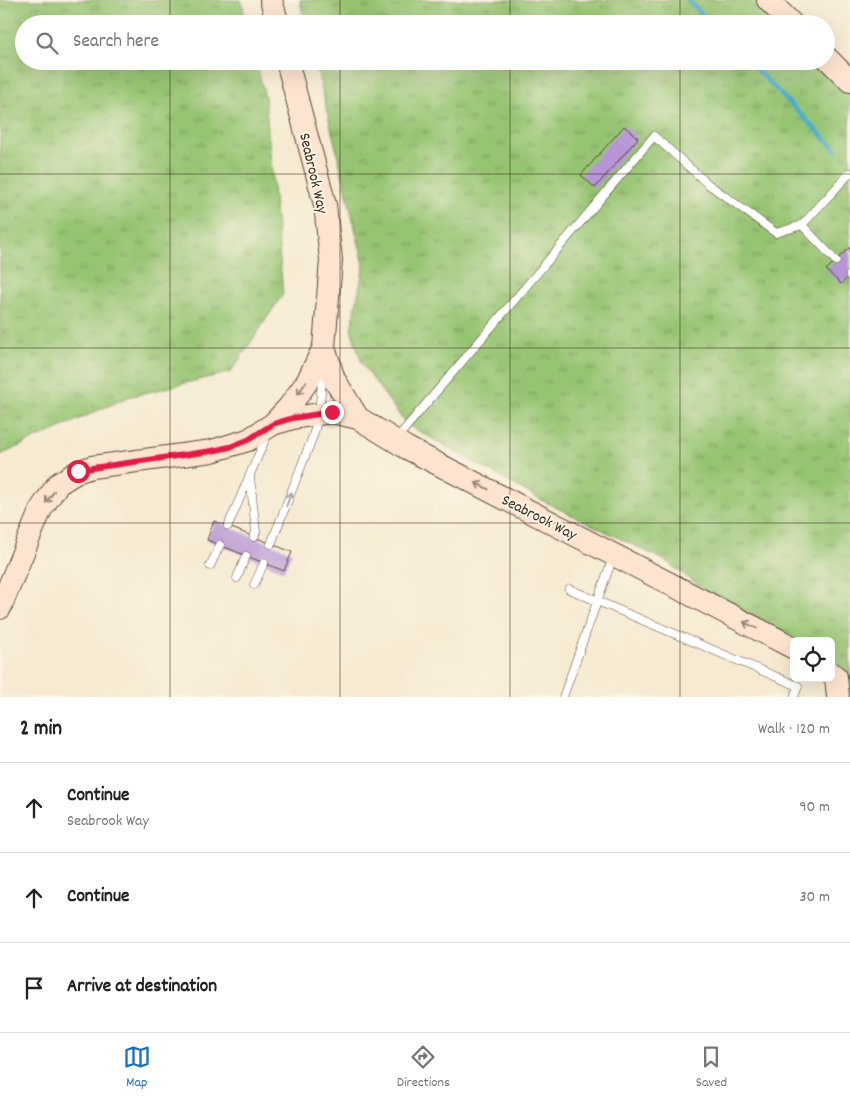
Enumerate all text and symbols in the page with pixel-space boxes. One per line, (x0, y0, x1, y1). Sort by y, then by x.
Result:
search box (15, 15, 835, 70)
icon: search (33, 29, 61, 57)
text: Search here (73, 29, 159, 56)
street label: Seabrook Way (292, 131, 333, 217)
one-way arrow (297, 381, 307, 395)
route end (321, 401, 344, 424)
route start (67, 460, 90, 483)
one-way arrow (474, 481, 489, 491)
one-way arrow (45, 489, 55, 503)
street label: Seabrook Way (497, 489, 581, 547)
one-way arrow (285, 492, 295, 507)
one-way arrow (743, 620, 758, 630)
map controls (790, 637, 835, 682)
button: locate (790, 637, 835, 682)
text: 2 min (20, 715, 62, 745)
text: Walk · 120 m (758, 718, 830, 741)
text: Continue (67, 783, 129, 810)
icon: ahead (20, 794, 48, 822)
text: 90 m (799, 796, 830, 819)
text: Seabrook Way (67, 810, 149, 833)
icon: ahead (20, 884, 48, 912)
text: Continue (67, 884, 129, 911)
text: 30 m (800, 886, 830, 909)
icon: arrive (20, 974, 48, 1002)
text: Arrive at destination (67, 974, 217, 1001)
tab: Map (123, 1043, 151, 1093)
tab: Directions (397, 1043, 450, 1093)
tab: Saved (696, 1043, 727, 1093)

